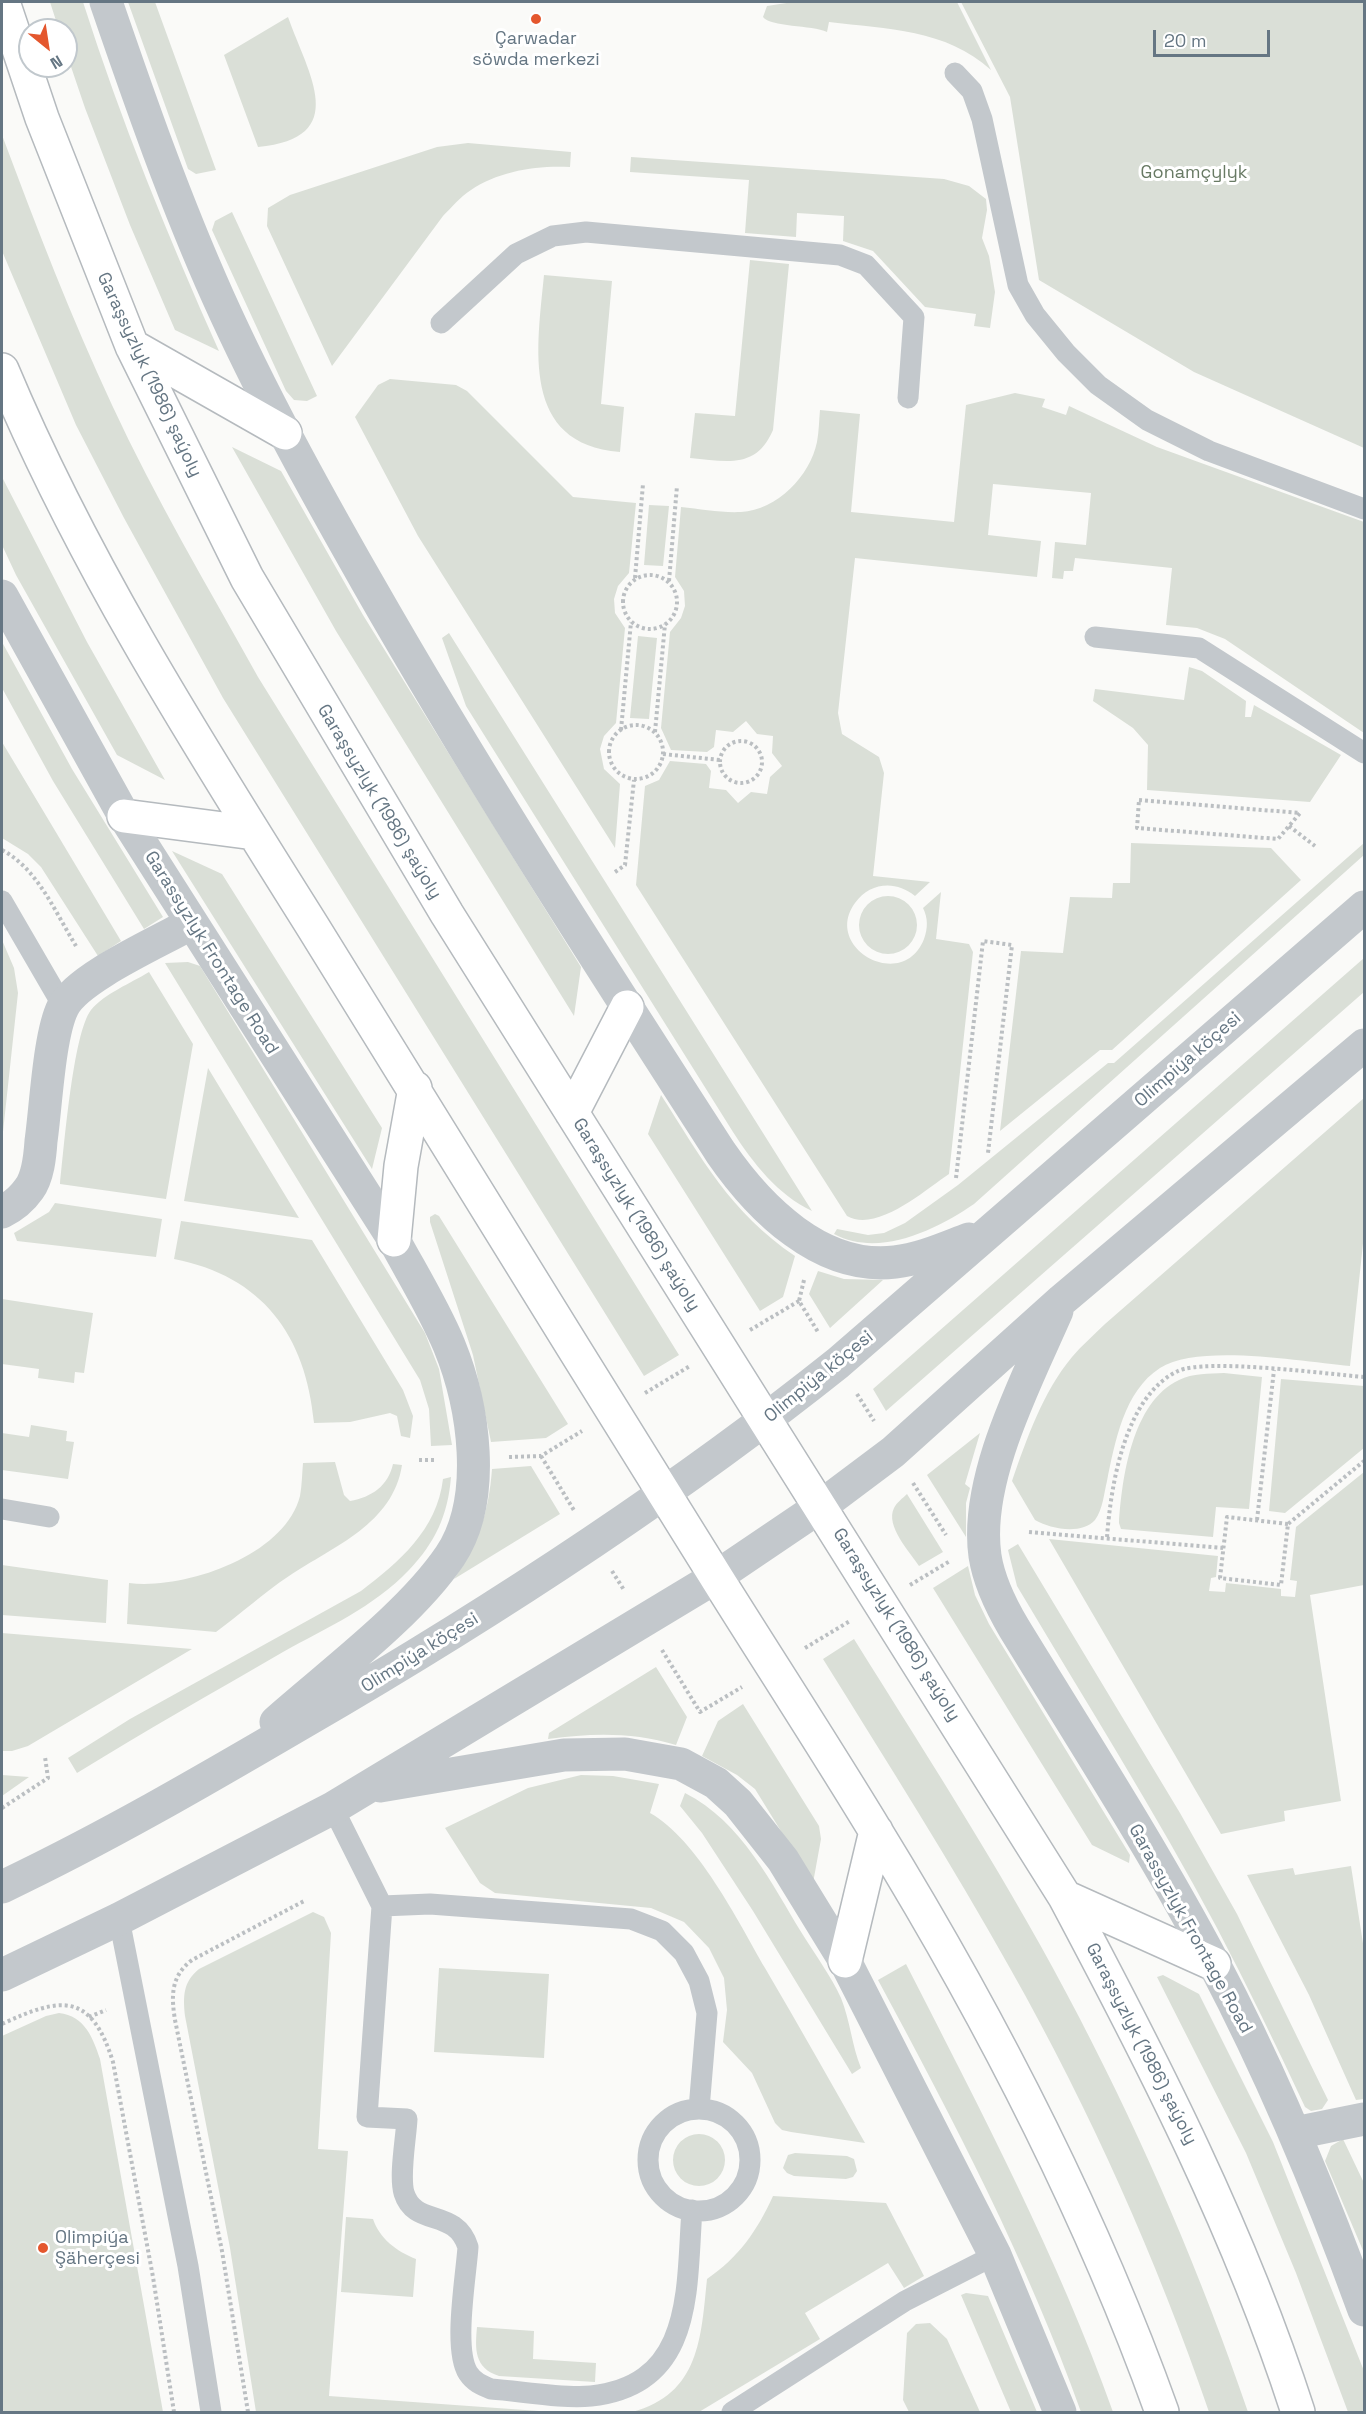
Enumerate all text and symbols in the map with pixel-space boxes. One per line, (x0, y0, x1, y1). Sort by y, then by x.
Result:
marker: Çarwadar söwda merkezi (529, 12, 543, 26)
north arrow (18, 18, 78, 78)
scale bar (1156, 18, 1273, 56)
place label: Çarwadar söwda merkezi (472, 28, 600, 70)
text: 20 m (1164, 29, 1207, 52)
text: N (46, 51, 66, 74)
park label: Gonamçylyk (1141, 162, 1247, 184)
street label: Garaşsyzlyk (1986) şaýoly (92, 269, 206, 481)
street label: Garaşsyzlyk (1986) şaýoly (312, 701, 446, 903)
street label: Garassyzlyk Frontage Road (139, 847, 283, 1059)
street label: Olimpiýa köçesi (1130, 1008, 1246, 1112)
street label: Garaşsyzlyk (1986) şaýoly (568, 1115, 704, 1315)
street label: Olimpiýa köçesi (760, 1326, 878, 1428)
street label: Garaşsyzlyk (1986) şaýoly (828, 1525, 964, 1725)
street label: Olimpiýa köçesi (357, 1608, 483, 1698)
street label: Garassyzlyk Frontage Road (1123, 1821, 1257, 2037)
street label: Garaşsyzlyk (1986) şaýoly (1081, 1940, 1201, 2148)
place label: Olimpiýa Şäherçesi (55, 2227, 140, 2270)
marker: Olimpiýa Şäherçesi (36, 2241, 50, 2255)

